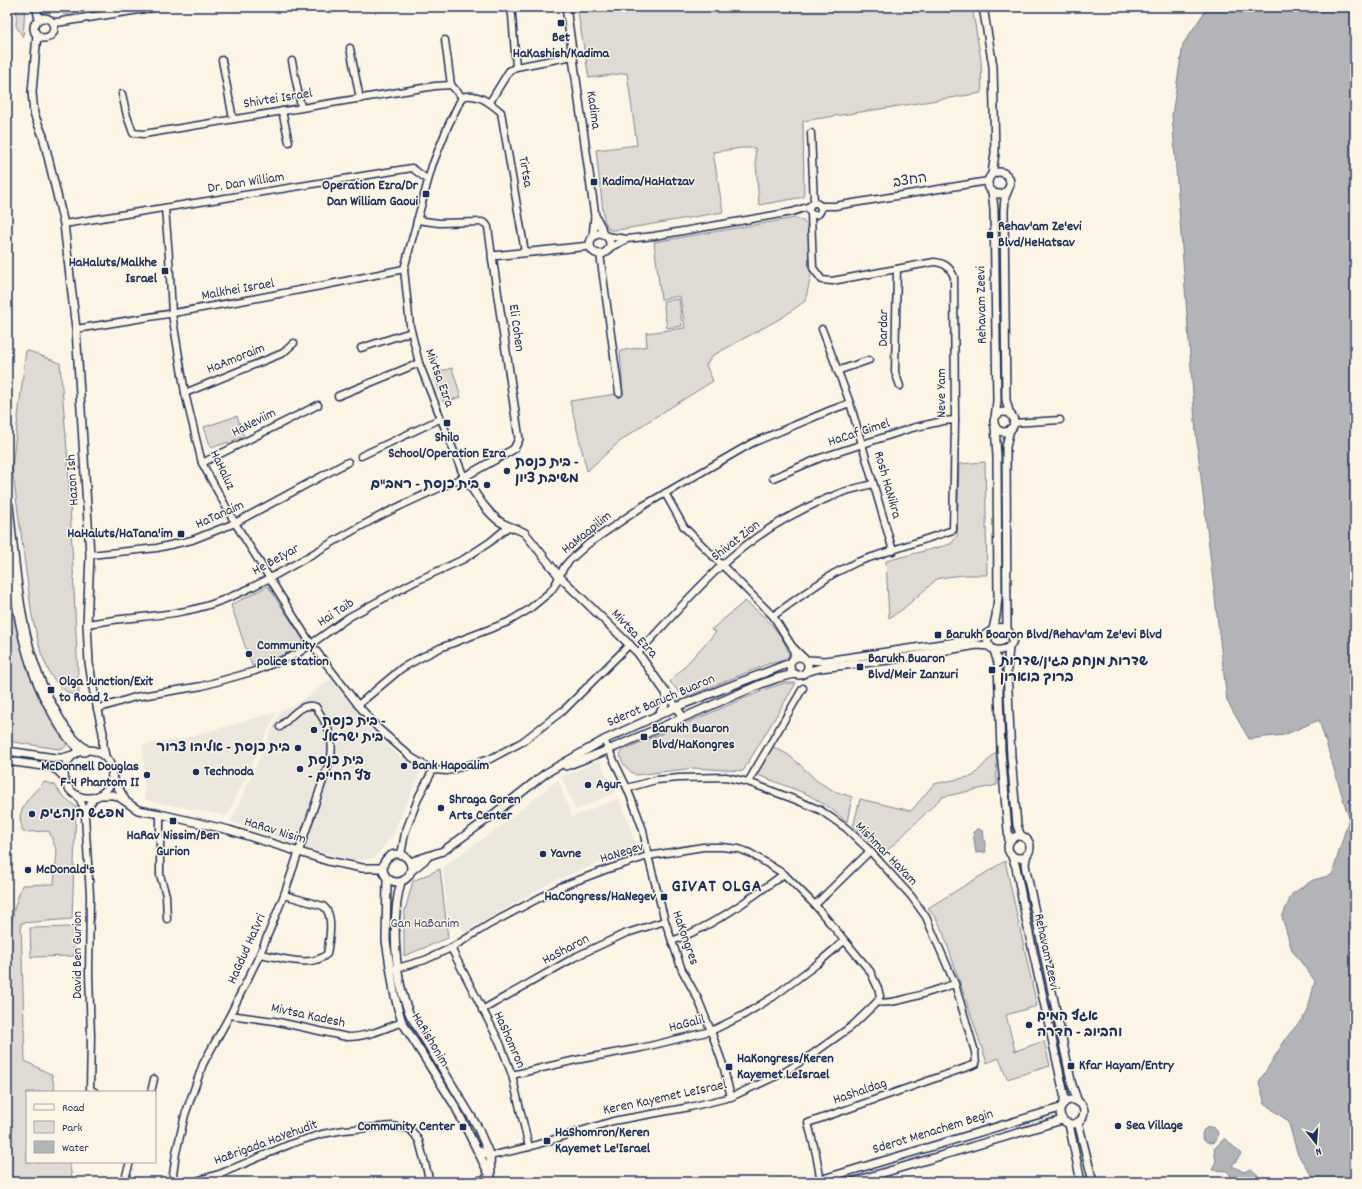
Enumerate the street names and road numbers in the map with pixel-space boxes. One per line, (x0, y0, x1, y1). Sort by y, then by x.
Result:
street label: Shivtei Israel (242, 84, 315, 114)
street label: Kadima (580, 90, 606, 131)
street label: Tirtsa (512, 155, 538, 189)
street label: Dr. Dan William (206, 167, 286, 199)
street label: החצב (891, 168, 929, 194)
street label: Rehavam Zeevi (971, 265, 993, 344)
street label: Malkhei Israel (200, 274, 277, 306)
street label: Eli Cohen (503, 303, 529, 353)
street label: Dardar (874, 308, 894, 347)
street label: HaAmoraim (204, 338, 268, 380)
street label: Mivtsa Ezra (419, 346, 459, 410)
street label: Neve Yam (932, 368, 952, 418)
street label: HaNeviim (228, 403, 280, 443)
street label: HaCaf Gimel (825, 413, 893, 452)
street label: HaHaluz (204, 447, 240, 494)
street label: Rosh HaNikra (868, 449, 906, 521)
street label: Hazon Ish (61, 454, 85, 506)
street label: HaTanaim (193, 495, 247, 535)
street label: HaMaapilim (558, 506, 616, 560)
street label: Shivat Zion (707, 515, 765, 567)
street label: He BeIyar (249, 538, 304, 581)
street label: Hai Taib (314, 594, 358, 632)
street label: Mivtsa Ezra (606, 605, 662, 663)
street label: Sderot Baruch Buaron (604, 669, 718, 733)
street label: HaRav Nisim (242, 812, 308, 850)
street label: Mishmar HaYam (850, 817, 922, 891)
street label: HaNegev (598, 837, 647, 869)
street label: HaKongres (666, 908, 704, 968)
street label: HaGdud HaIvri (223, 910, 272, 987)
street label: David Ben Gurion (68, 911, 88, 999)
street label: Rehavam Zeevi (1028, 912, 1064, 993)
street label: HaSharon (539, 929, 593, 971)
street label: Mivtsa Kadesh (269, 998, 347, 1034)
street label: HaShomron (488, 1008, 530, 1072)
street label: HaRishonim (406, 1009, 454, 1071)
street label: HaGalil (667, 1010, 708, 1038)
street label: HaShaldag (831, 1074, 889, 1110)
street label: Keren Kayemet LeIsrael (601, 1075, 729, 1121)
street label: Sderot Menachem Begin (870, 1104, 996, 1160)
street label: HaBrigada HaYehudit (211, 1115, 321, 1171)

